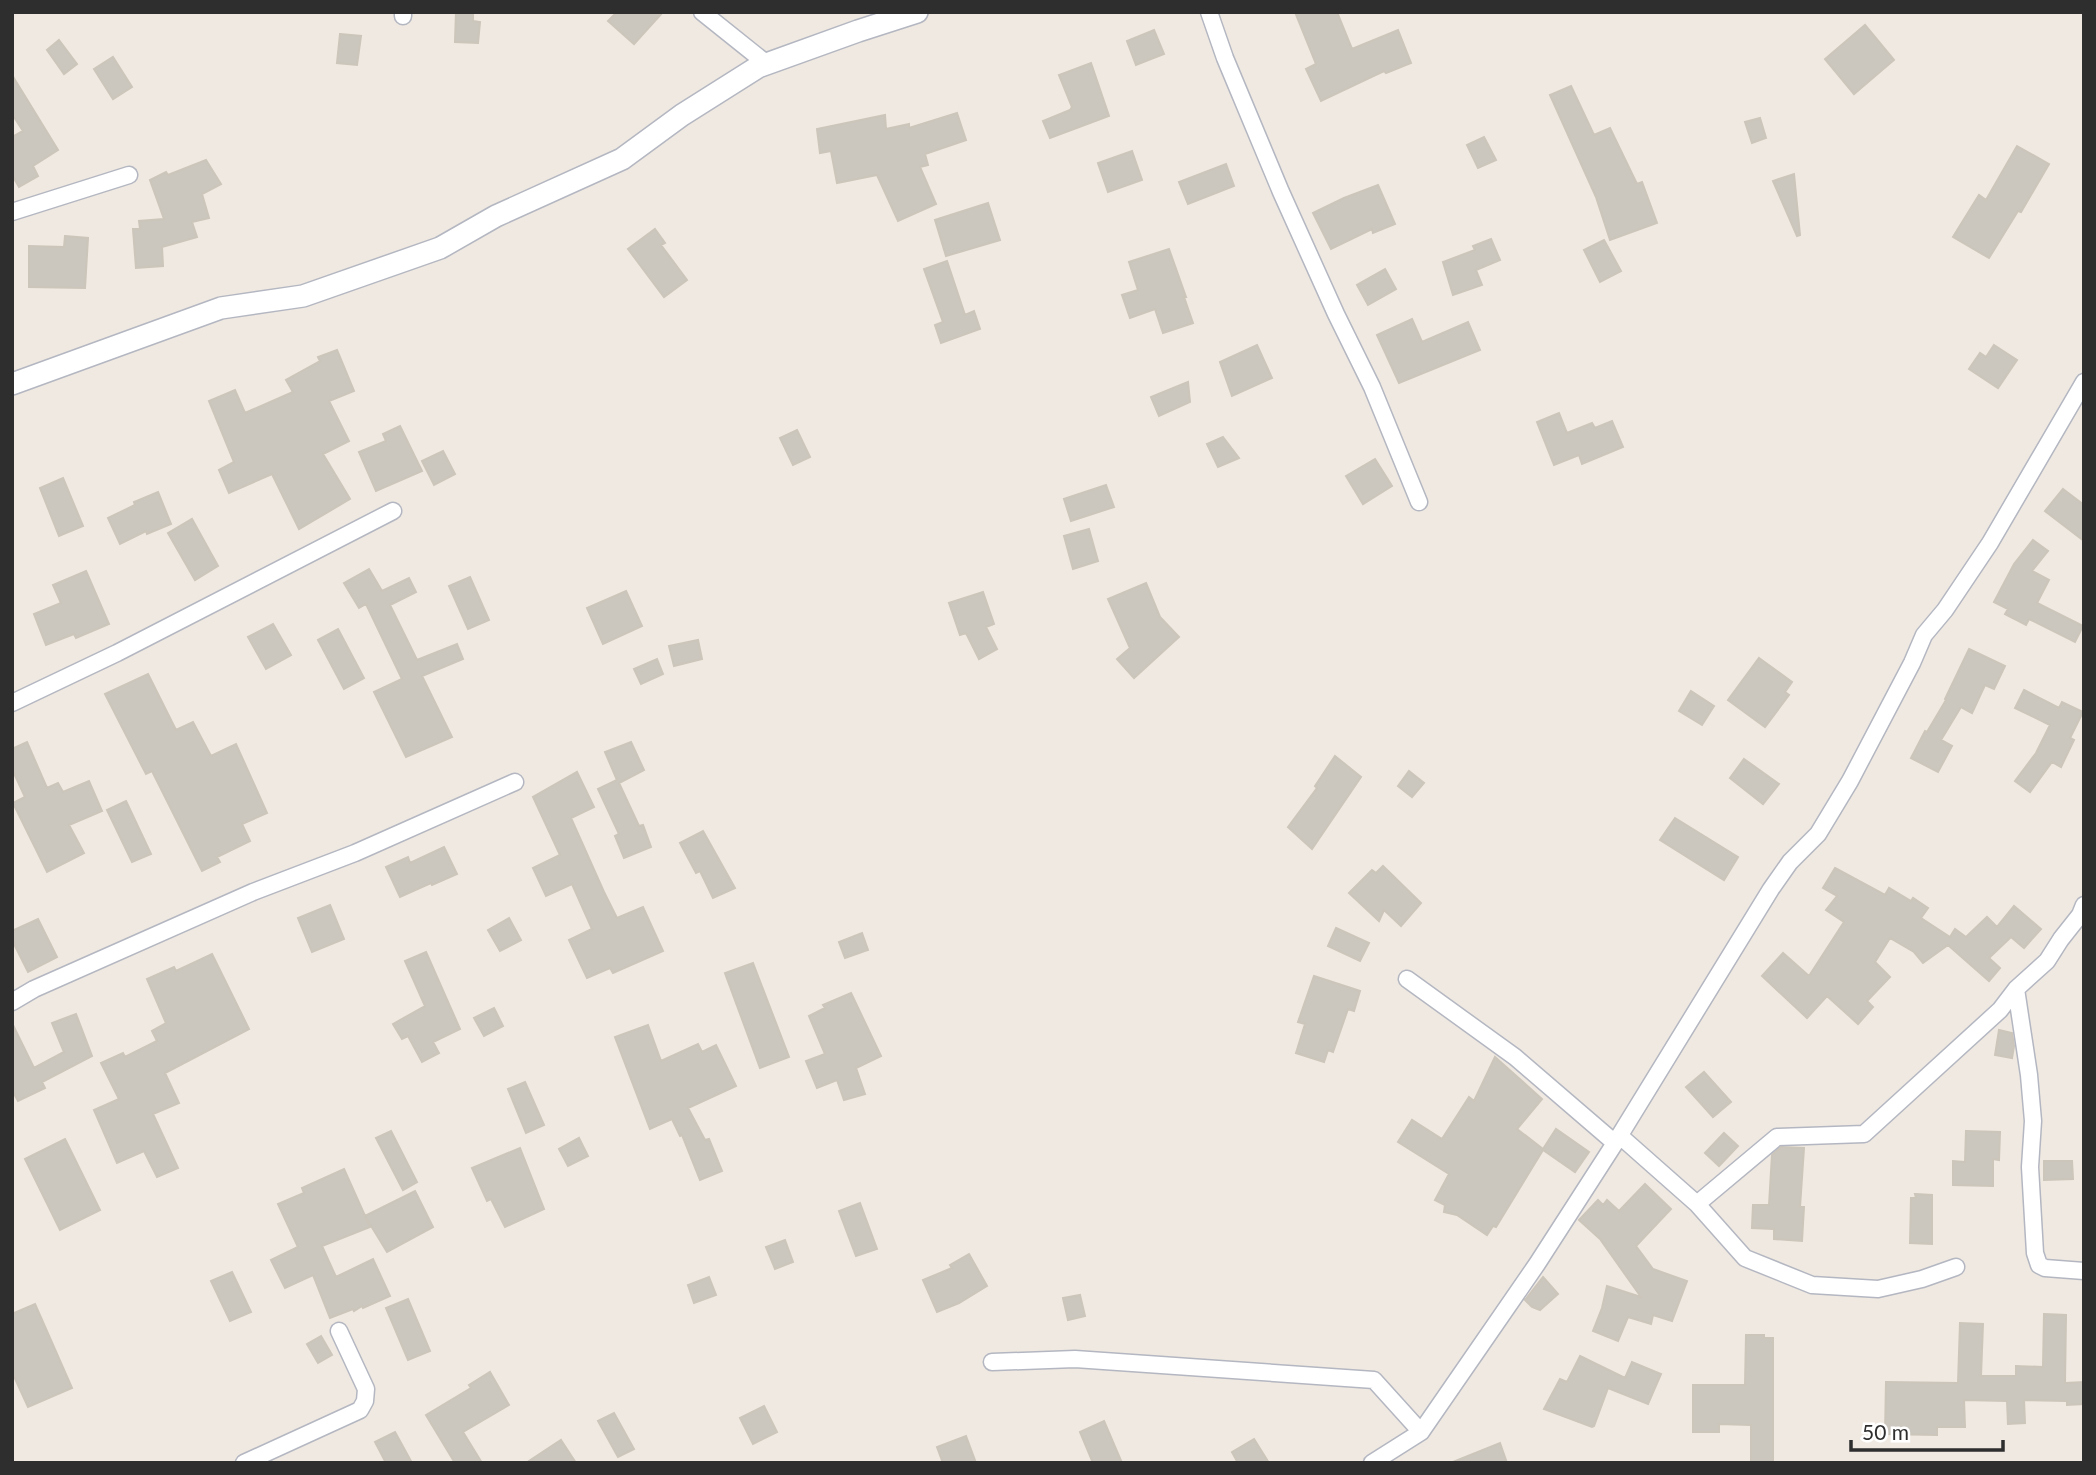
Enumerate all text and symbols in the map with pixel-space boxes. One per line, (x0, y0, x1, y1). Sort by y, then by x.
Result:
scale bar (1851, 1408, 2003, 1452)
text: 50 m (1862, 1419, 1909, 1444)

